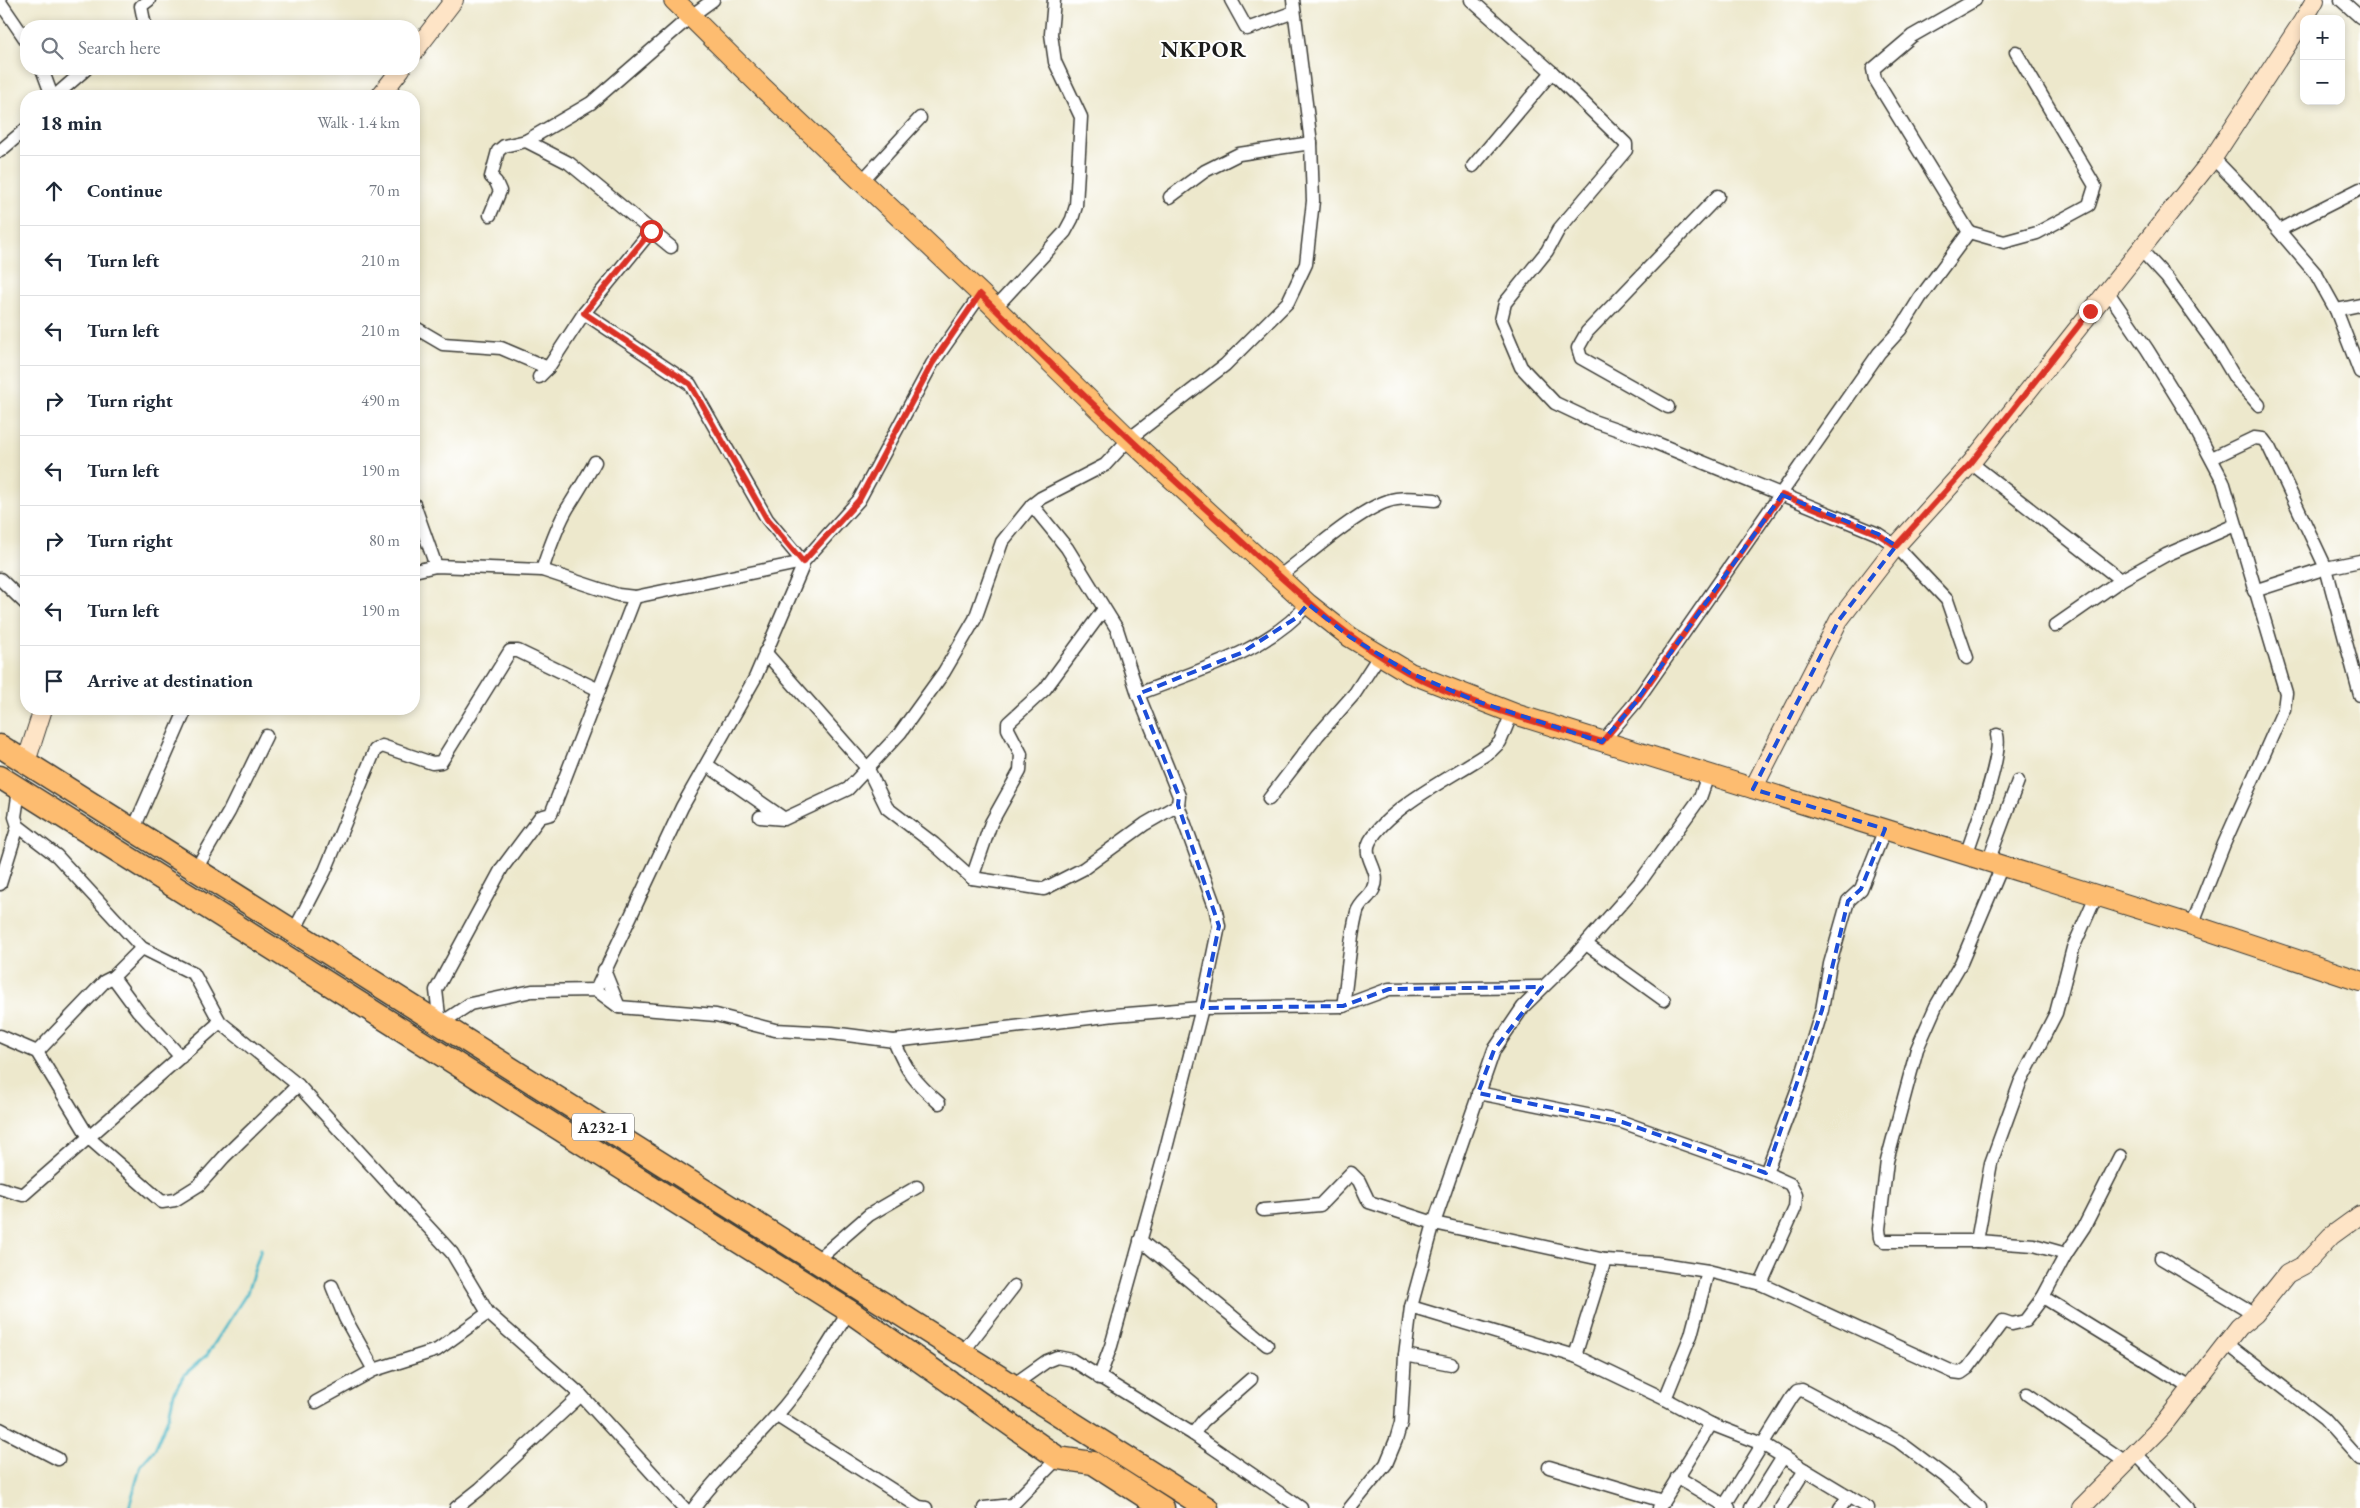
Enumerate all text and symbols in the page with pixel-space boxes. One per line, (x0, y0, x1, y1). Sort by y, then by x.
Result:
map controls (2300, 15, 2345, 105)
button: + (2300, 15, 2345, 60)
search box (20, 20, 420, 75)
icon: search (38, 34, 66, 62)
text: Search here (78, 35, 160, 60)
district label: NKPOR (1161, 35, 1247, 64)
button: − (2300, 60, 2345, 105)
text: 18 min (40, 109, 102, 136)
text: Walk · 1.4 km (317, 112, 400, 133)
icon: ahead (40, 177, 68, 205)
text: Continue (87, 178, 162, 203)
text: 70 m (369, 180, 400, 201)
route start (640, 220, 663, 243)
icon: left (40, 247, 68, 275)
text: Turn left (87, 248, 159, 273)
text: 210 m (361, 250, 400, 271)
route end (2079, 300, 2102, 323)
icon: left (40, 317, 68, 345)
text: Turn left (87, 318, 159, 343)
text: 210 m (361, 320, 400, 341)
icon: right (40, 387, 68, 415)
text: Turn right (87, 388, 173, 413)
text: 490 m (361, 390, 400, 411)
icon: left (40, 457, 68, 485)
text: Turn left (87, 458, 159, 483)
text: 190 m (361, 460, 400, 481)
icon: right (40, 527, 68, 555)
text: Turn right (87, 528, 173, 553)
text: 80 m (369, 530, 400, 551)
icon: left (40, 597, 68, 625)
text: Turn left (87, 598, 159, 623)
text: 190 m (361, 600, 400, 621)
icon: arrive (40, 667, 68, 695)
text: Arrive at destination (87, 668, 253, 693)
road number: A232-1 (572, 1114, 634, 1140)

